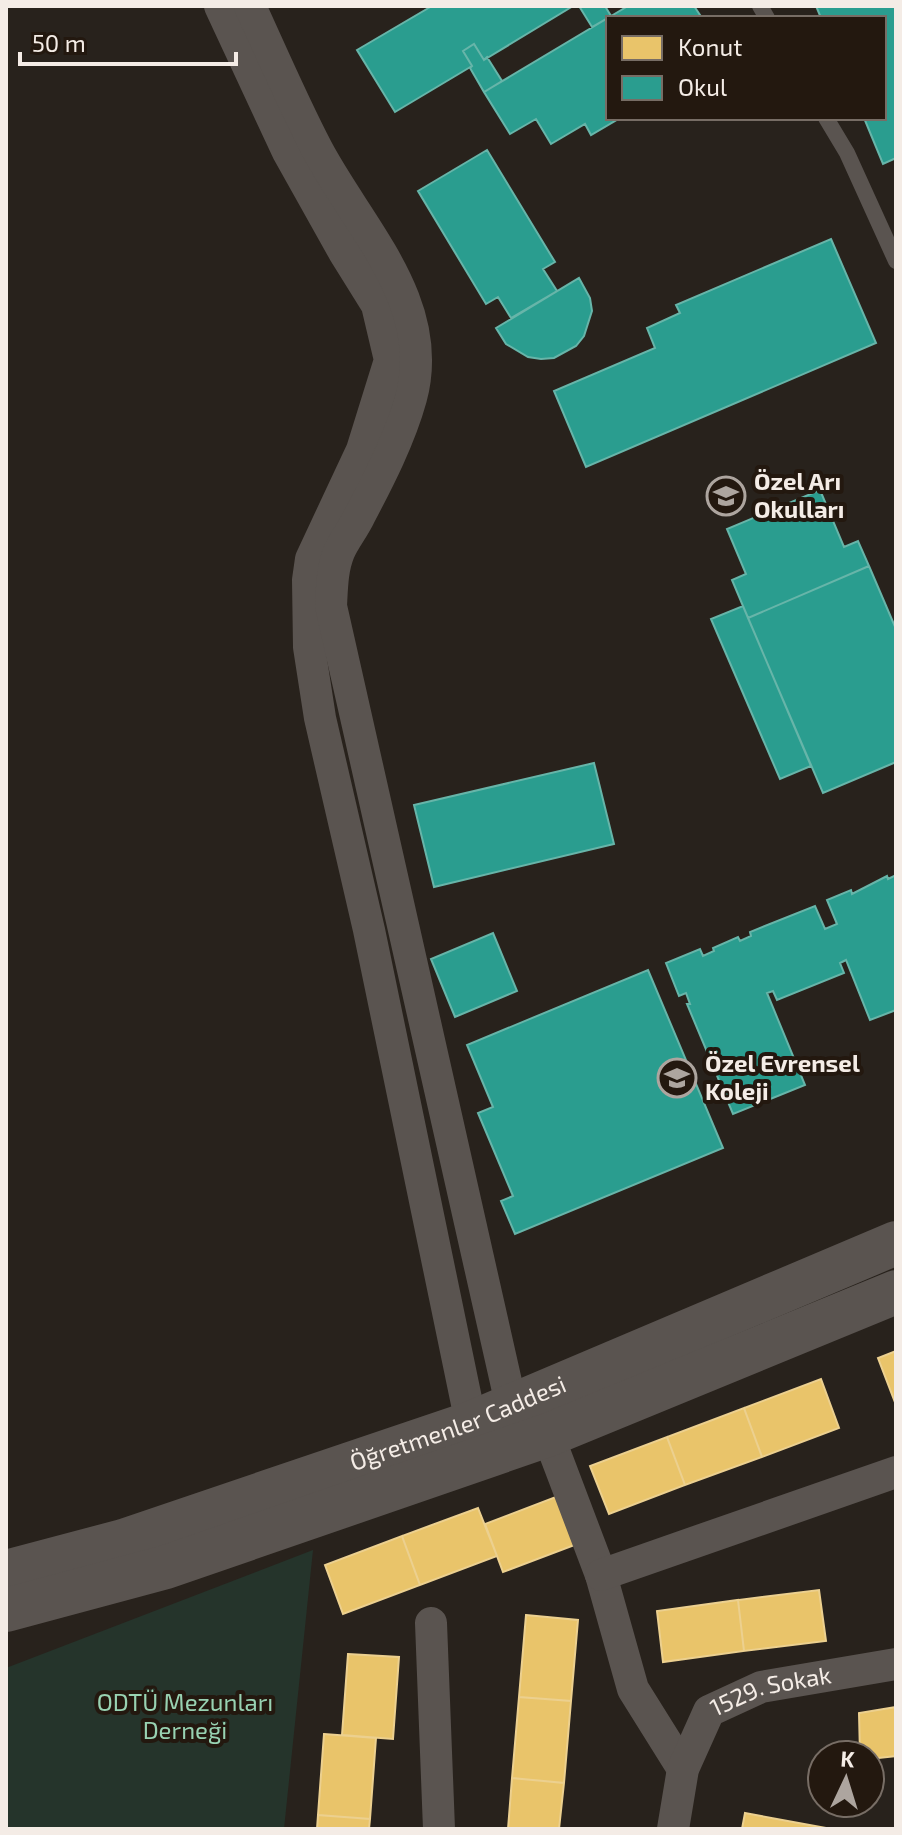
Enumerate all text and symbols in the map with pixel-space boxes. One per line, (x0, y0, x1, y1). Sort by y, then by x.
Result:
scale bar (20, 16, 236, 66)
legend (606, 16, 886, 120)
text: 50 m (32, 28, 86, 57)
text: Konut (678, 32, 742, 61)
text: Okul (678, 72, 727, 101)
place label: Özel Arı Okulları (754, 466, 844, 523)
school or university icon: Özel Arı Okulları (705, 475, 747, 517)
place label: Özel Evrensel Koleji (705, 1048, 860, 1105)
school or university icon: Özel Evrensel Koleji (656, 1057, 698, 1099)
street label: Öğretmenler Caddesi (346, 1369, 570, 1476)
street label: 1529. Sokak (705, 1659, 833, 1722)
park label: ODTÜ Mezunları Derneği (97, 1687, 273, 1744)
north arrow (806, 1739, 886, 1819)
text: K (840, 1745, 855, 1772)

